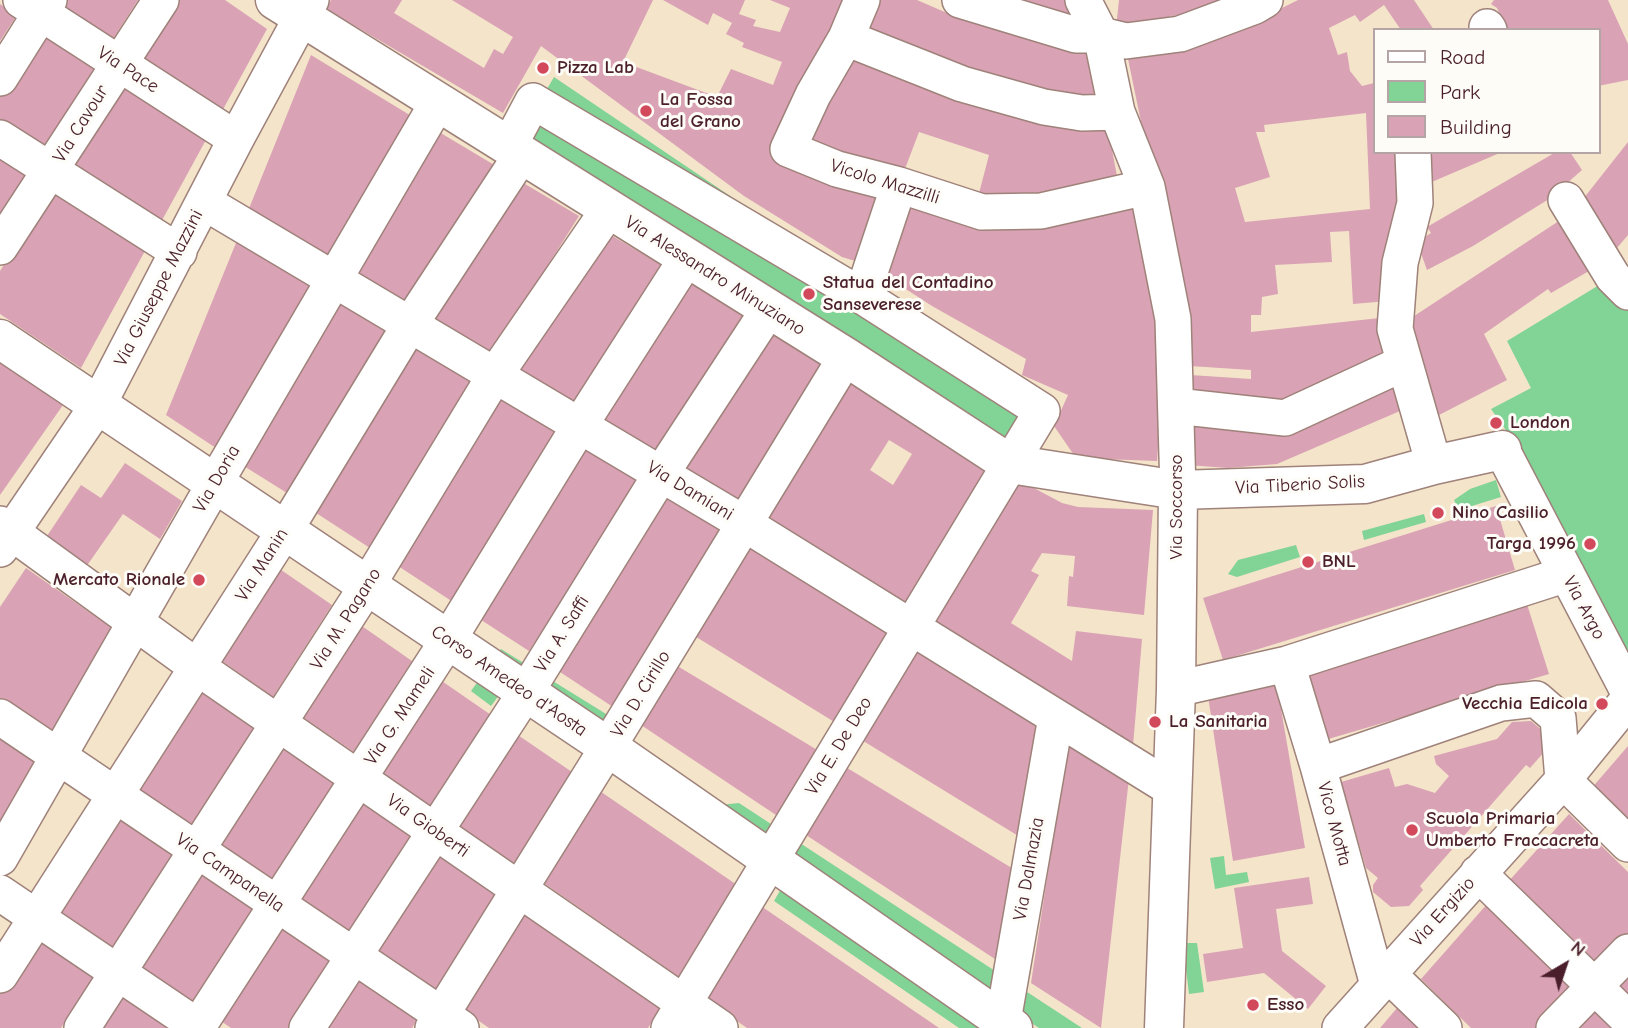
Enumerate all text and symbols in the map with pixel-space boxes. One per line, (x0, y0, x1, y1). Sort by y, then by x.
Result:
legend (1372, 28, 1600, 154)
street label: Via Pace (93, 42, 163, 98)
text: Road (1440, 45, 1485, 69)
place label: Pizza Lab (557, 57, 634, 79)
marker: Pizza Lab (535, 60, 551, 76)
text: Park (1440, 80, 1480, 104)
street label: Via Cavour (48, 81, 114, 167)
place label: La Fossa del Grano (660, 89, 741, 133)
marker: La Fossa del Grano (638, 103, 654, 119)
text: Building (1440, 115, 1512, 139)
street label: Vicolo Mazzilli (827, 155, 943, 209)
street label: Via Giuseppe Mazzini (110, 206, 208, 370)
street label: Via Alessandro Minuziano (621, 211, 809, 341)
place label: Statua del Contadino Sanseverese (823, 272, 993, 316)
marker: Statua del Contadino Sanseverese (801, 286, 817, 302)
place label: London (1510, 412, 1570, 434)
marker: London (1488, 415, 1504, 431)
street label: Via Doria (189, 441, 245, 517)
street label: Via Soccorso (1166, 455, 1188, 559)
street label: Via Damiani (643, 456, 737, 526)
street label: Via Tiberio Solis (1235, 470, 1365, 500)
place label: Nino Casilio (1452, 502, 1549, 524)
marker: Nino Casilio (1430, 505, 1446, 521)
street label: Via Manin (231, 524, 293, 606)
place label: Targa 1996 (1487, 533, 1576, 555)
marker: Targa 1996 (1582, 536, 1598, 552)
place label: BNL (1322, 551, 1356, 573)
marker: BNL (1300, 554, 1316, 570)
street label: Via M. Pagano (306, 564, 386, 674)
place label: Mercato Rionale (53, 569, 185, 591)
marker: Mercato Rionale (191, 572, 207, 588)
street label: Via Argo (1558, 572, 1610, 644)
street label: Via A. Saffi (530, 591, 594, 677)
street label: Corso Amedeo d'Aosta (427, 620, 591, 742)
street label: Via D. Cirillo (606, 646, 676, 742)
street label: Via G. Mameli (360, 662, 440, 770)
street label: Via E. De Deo (801, 693, 877, 799)
place label: Vecchia Edicola (1462, 693, 1588, 715)
marker: Vecchia Edicola (1594, 696, 1610, 712)
place label: La Sanitaria (1169, 711, 1267, 733)
marker: La Sanitaria (1147, 714, 1163, 730)
street label: Vico Motta (1312, 780, 1356, 868)
street label: Via Gioberti (382, 789, 474, 863)
place label: Scuola Primaria Umberto Fraccacreta (1426, 808, 1599, 852)
street label: Via Dalmazia (1009, 816, 1049, 922)
marker: Scuola Primaria Umberto Fraccacreta (1404, 822, 1420, 838)
street label: Via Campanella (171, 828, 289, 918)
street label: Via Ergizio (1406, 872, 1480, 952)
north arrow (1530, 930, 1600, 1000)
text: N (1566, 936, 1590, 961)
place label: Esso (1267, 994, 1304, 1016)
marker: Esso (1245, 997, 1261, 1013)

